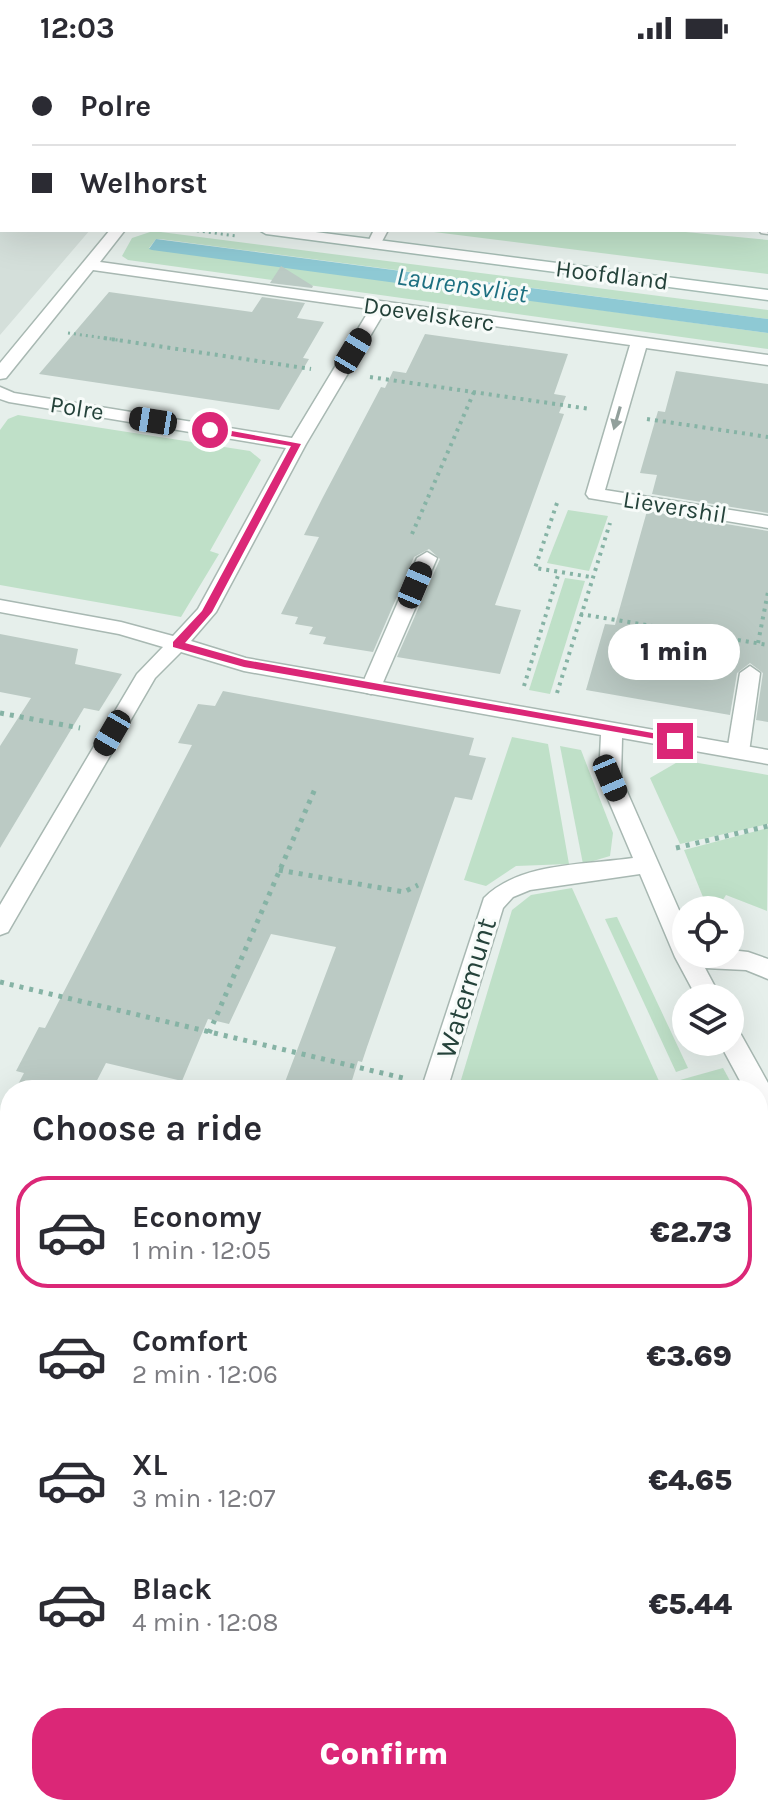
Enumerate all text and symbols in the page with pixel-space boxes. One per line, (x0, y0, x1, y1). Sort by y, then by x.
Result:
text: 12:03 (40, 10, 115, 46)
text: Polre (80, 88, 151, 124)
text: Welhorst (80, 165, 207, 201)
street label: Hoofdland (554, 254, 670, 296)
water label: Laurensvliet (395, 260, 531, 310)
street label: Doevelskerc (362, 291, 496, 337)
car (330, 324, 376, 378)
street label: Polre (48, 390, 106, 426)
car (127, 405, 179, 437)
one-way arrow (610, 406, 623, 430)
route start (192, 412, 228, 448)
street label: Lievershil (621, 485, 729, 529)
car (395, 558, 435, 612)
callout: 1 min (609, 625, 741, 681)
text: 1 min (640, 636, 708, 667)
car (90, 706, 134, 760)
route end (657, 723, 693, 759)
car (590, 751, 630, 805)
map controls (672, 896, 744, 1056)
button: locate (672, 896, 744, 968)
street label: Watermunt (429, 914, 503, 1062)
button: layers (672, 984, 744, 1056)
text: Choose a ride (32, 1107, 262, 1149)
icon: car (36, 1196, 108, 1268)
text: Economy (132, 1199, 262, 1235)
text: €2.73 (650, 1214, 732, 1250)
text: 1 min · 12:05 (132, 1235, 271, 1266)
icon: car (36, 1320, 108, 1392)
text: Comfort (132, 1323, 248, 1359)
text: €3.69 (647, 1338, 732, 1374)
text: 2 min · 12:06 (132, 1359, 278, 1390)
icon: car (36, 1444, 108, 1516)
text: XL (132, 1447, 167, 1483)
text: €4.65 (648, 1462, 732, 1498)
text: 3 min · 12:07 (132, 1483, 276, 1514)
icon: car (36, 1568, 108, 1640)
text: Black (132, 1571, 212, 1607)
text: €5.44 (649, 1586, 732, 1622)
text: 4 min · 12:08 (132, 1607, 279, 1638)
button: Confirm (32, 1708, 736, 1800)

